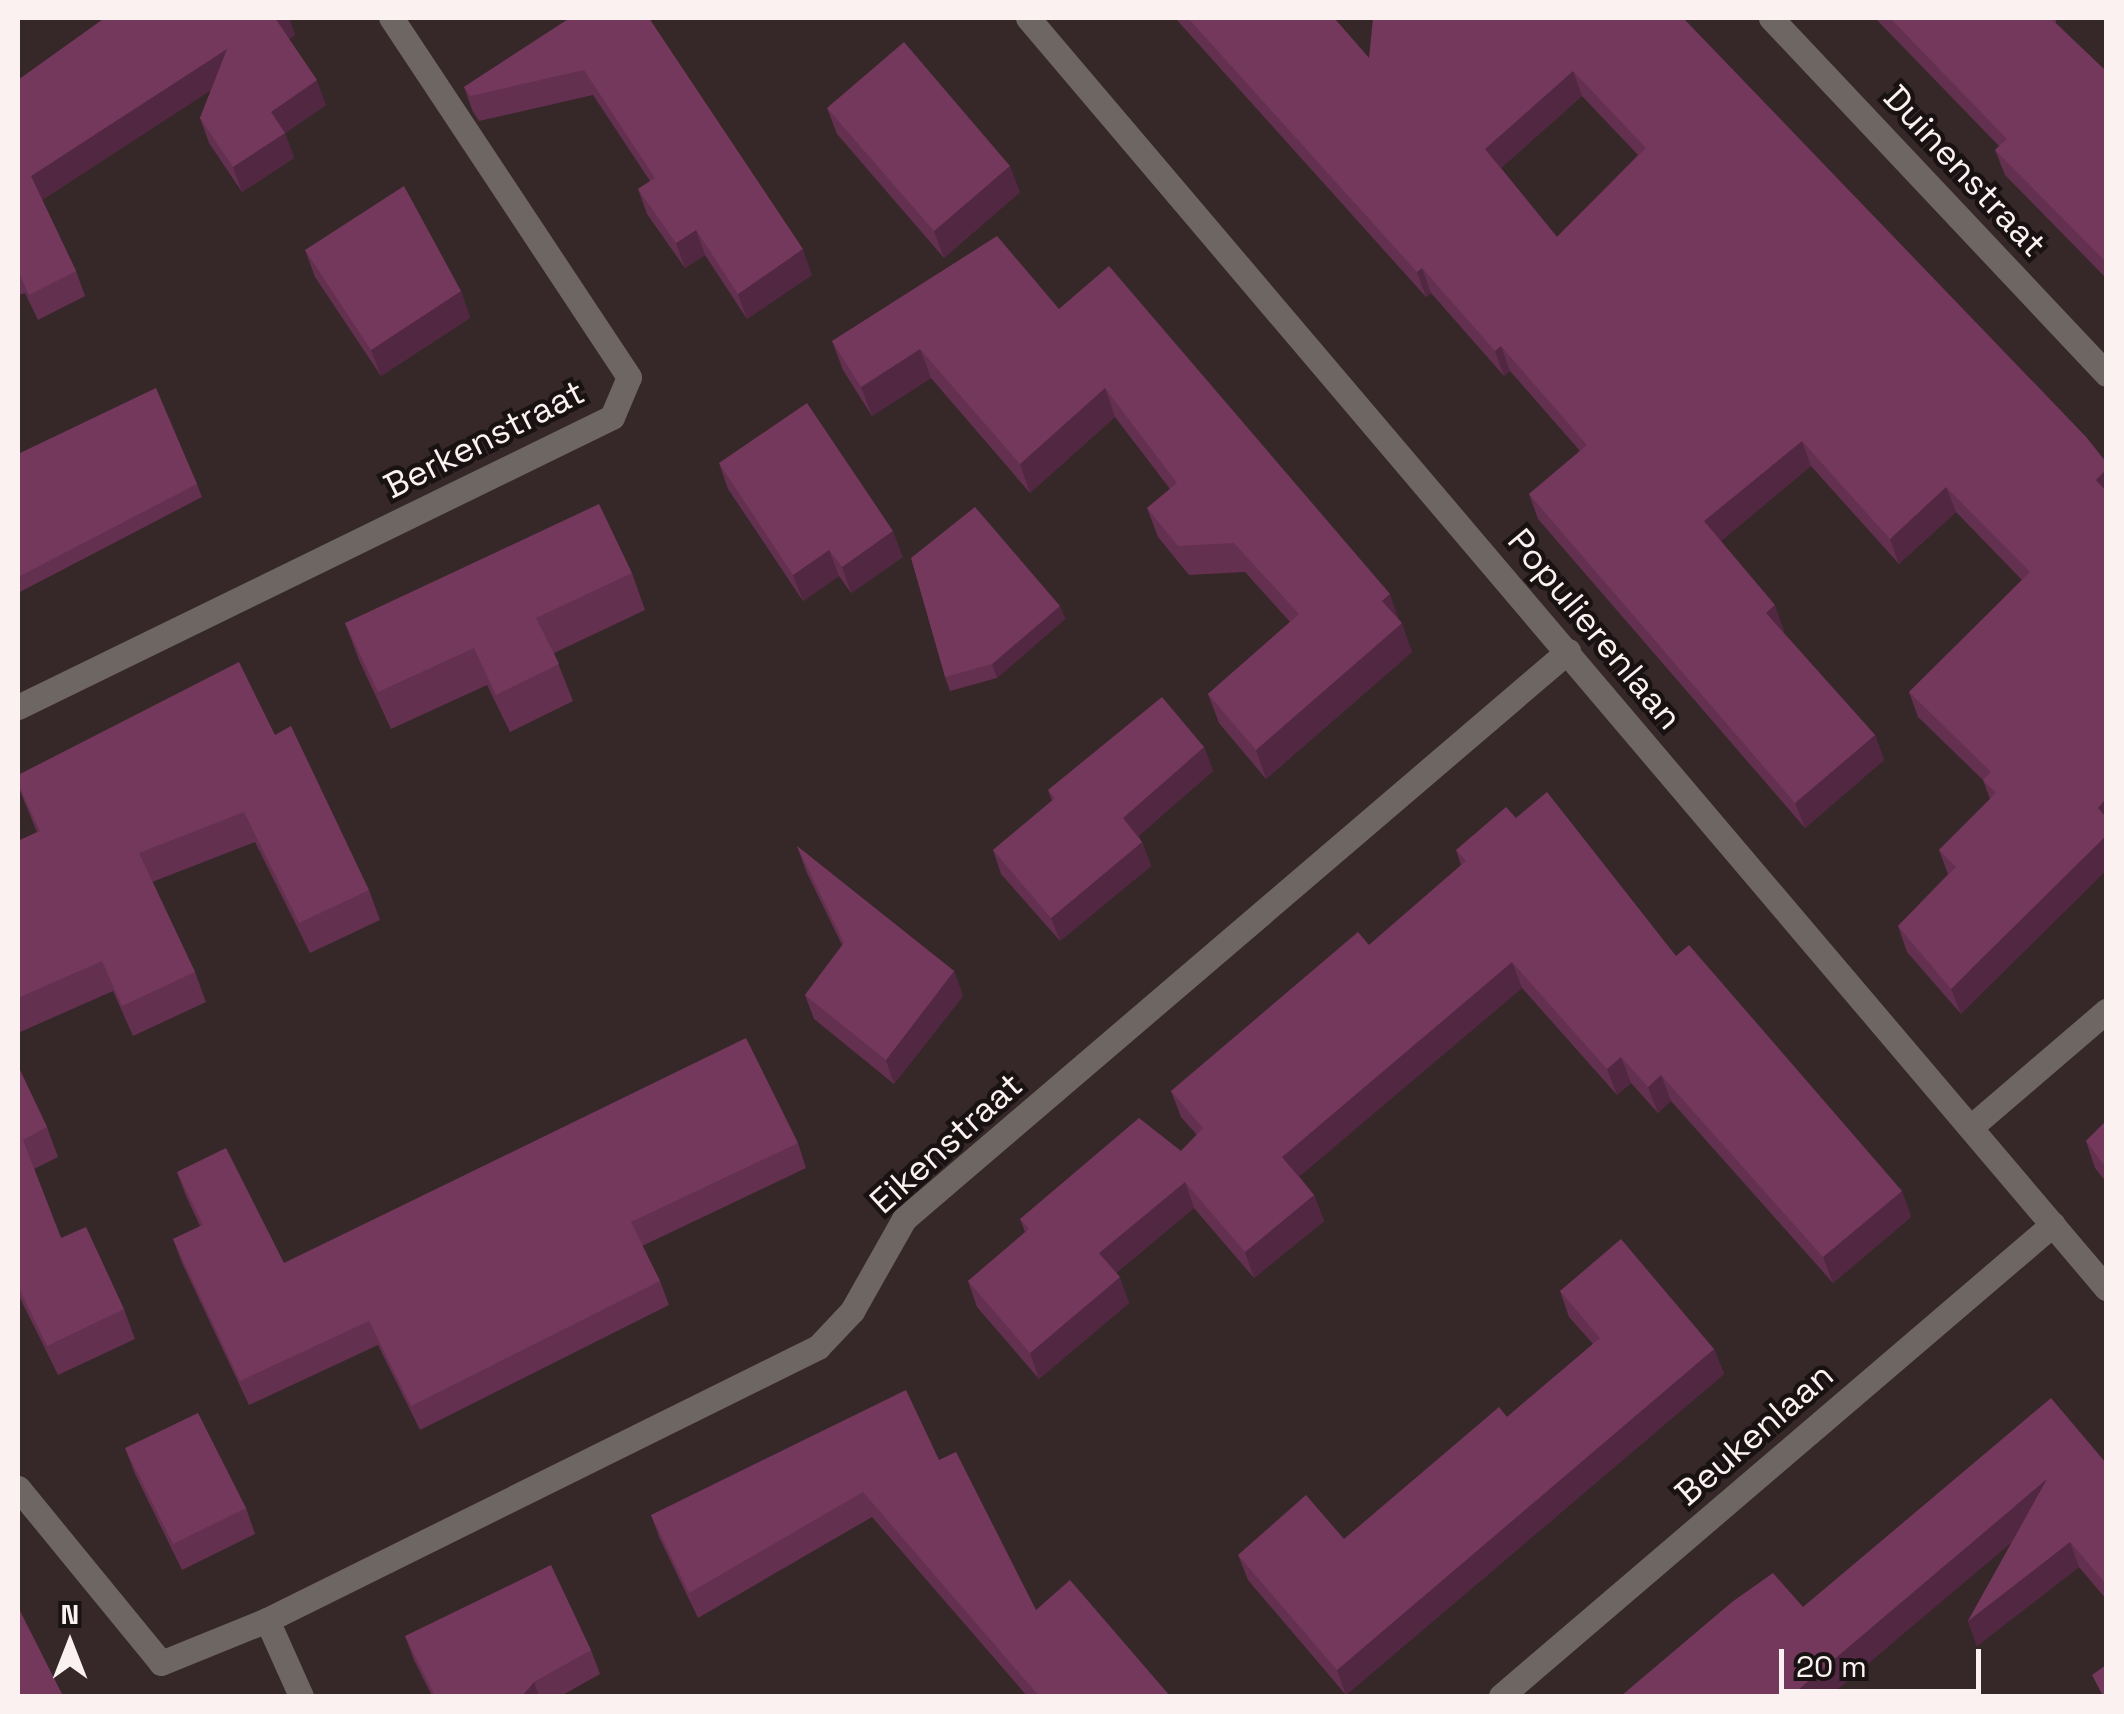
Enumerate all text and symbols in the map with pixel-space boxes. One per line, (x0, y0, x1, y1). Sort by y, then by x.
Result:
street label: Duinenstraat (1875, 77, 2055, 265)
street label: Berkenstraat (377, 371, 591, 507)
street label: Populierenlaan (1499, 520, 1691, 738)
street label: Eikenstraat (861, 1064, 1031, 1222)
street label: Beukenlaan (1666, 1354, 1842, 1514)
north arrow (20, 1594, 120, 1694)
text: N (61, 1596, 79, 1632)
scale bar (1784, 1629, 1986, 1691)
text: 20 m (1796, 1647, 1867, 1686)

